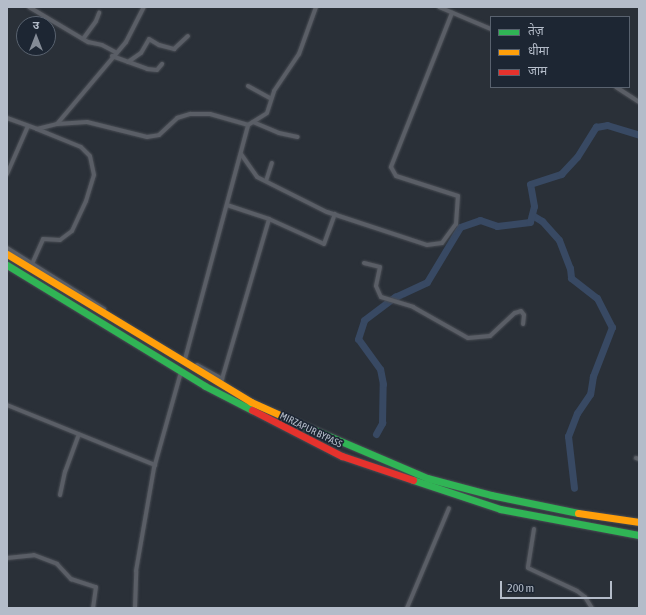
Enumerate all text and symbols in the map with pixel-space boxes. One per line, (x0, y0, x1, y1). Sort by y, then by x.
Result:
north arrow (16, 16, 56, 56)
legend (490, 16, 630, 88)
text: उ (33, 19, 39, 31)
text: तेज़ (528, 24, 544, 38)
text: धीमा (528, 44, 549, 58)
text: जाम (528, 64, 547, 78)
street label: MIRZAPUR BYPASS (278, 410, 344, 450)
scale bar (502, 573, 614, 599)
text: 200 m (507, 581, 534, 595)

